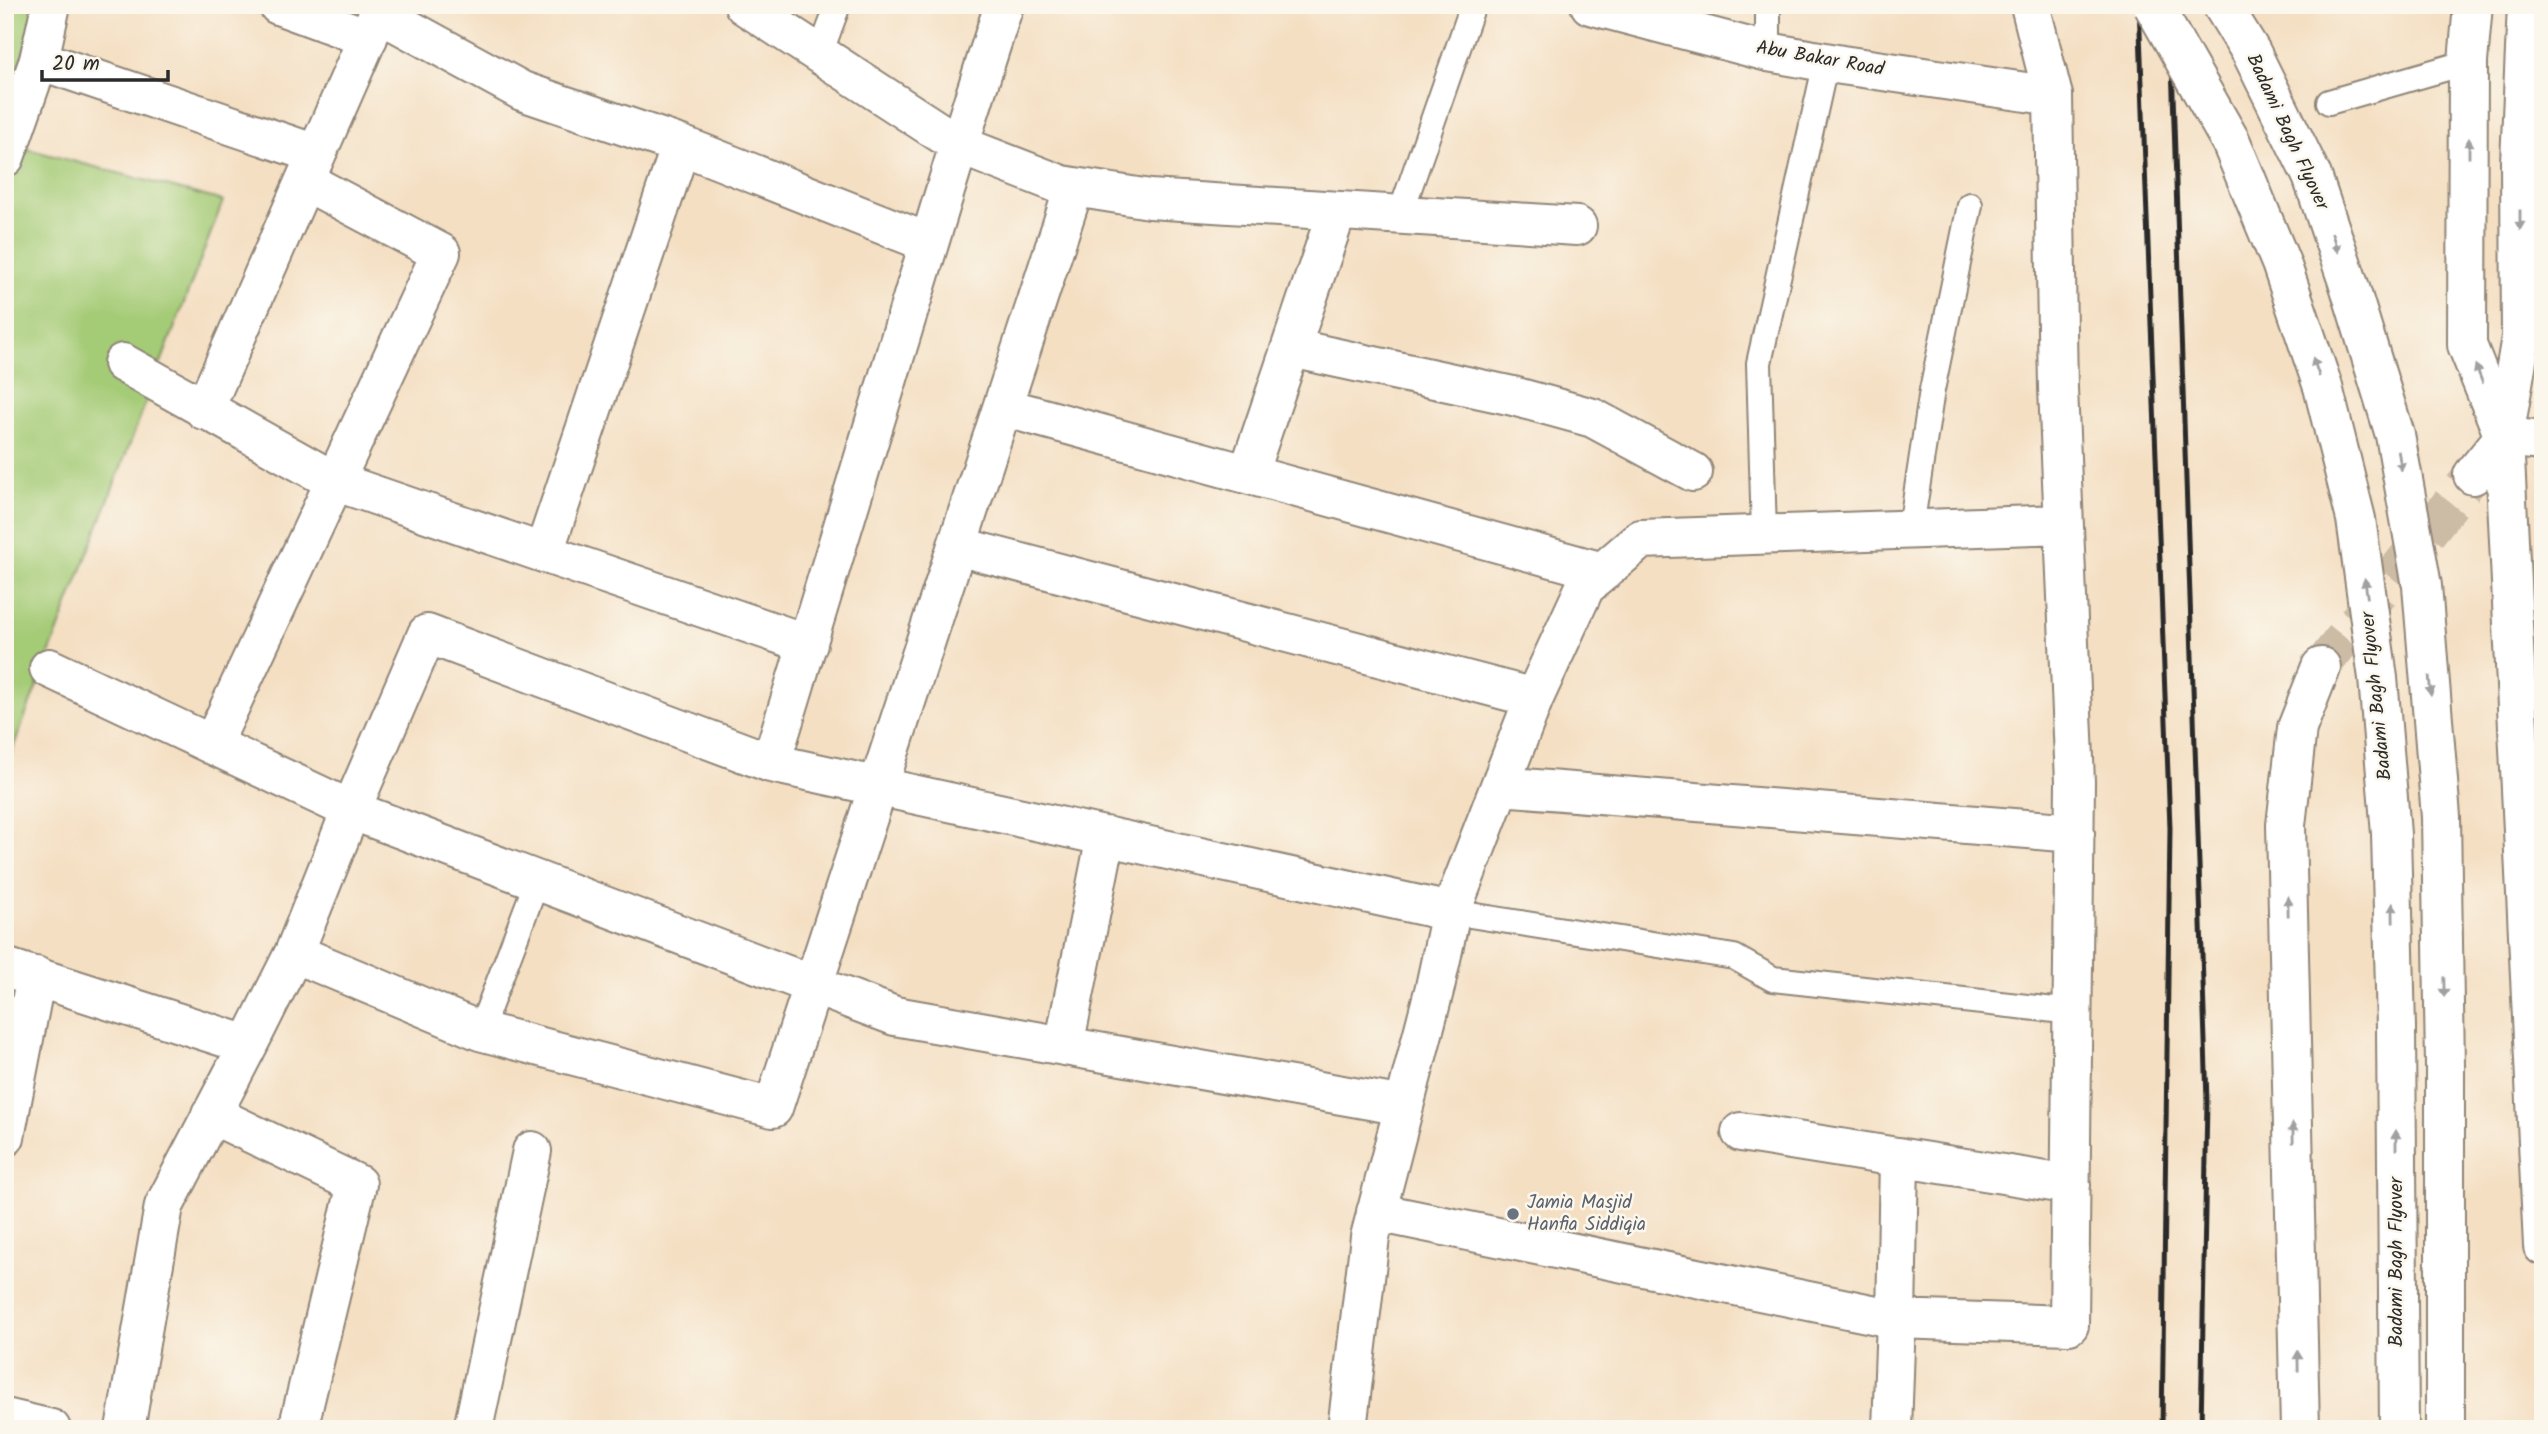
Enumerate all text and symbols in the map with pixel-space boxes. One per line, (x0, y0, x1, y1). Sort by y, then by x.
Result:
street label: Abu Bakar Road (1754, 33, 1887, 85)
scale bar (42, 38, 168, 82)
text: 20 m (52, 48, 100, 81)
street label: Badami Bagh Flyover (2238, 49, 2337, 217)
one-way arrow (2463, 137, 2475, 159)
one-way arrow (2514, 210, 2526, 232)
one-way arrow (2330, 233, 2341, 254)
one-way arrow (2310, 356, 2321, 377)
one-way arrow (2473, 363, 2484, 384)
one-way arrow (2394, 450, 2405, 472)
one-way arrow (2360, 577, 2371, 599)
street label: Badami Bagh Flyover (2353, 608, 2401, 782)
one-way arrow (2425, 676, 2436, 698)
one-way arrow (2282, 894, 2293, 916)
one-way arrow (2387, 901, 2398, 923)
one-way arrow (2438, 976, 2449, 998)
one-way arrow (2287, 1122, 2298, 1144)
one-way arrow (2390, 1129, 2402, 1151)
street label: Badami Bagh Flyover (2382, 1176, 2412, 1347)
place label: Jamia Masjid Hanfia Siddiqia (1527, 1188, 1646, 1240)
marker: Jamia Masjid Hanfia Siddiqia (1505, 1206, 1521, 1222)
one-way arrow (2292, 1349, 2304, 1371)

